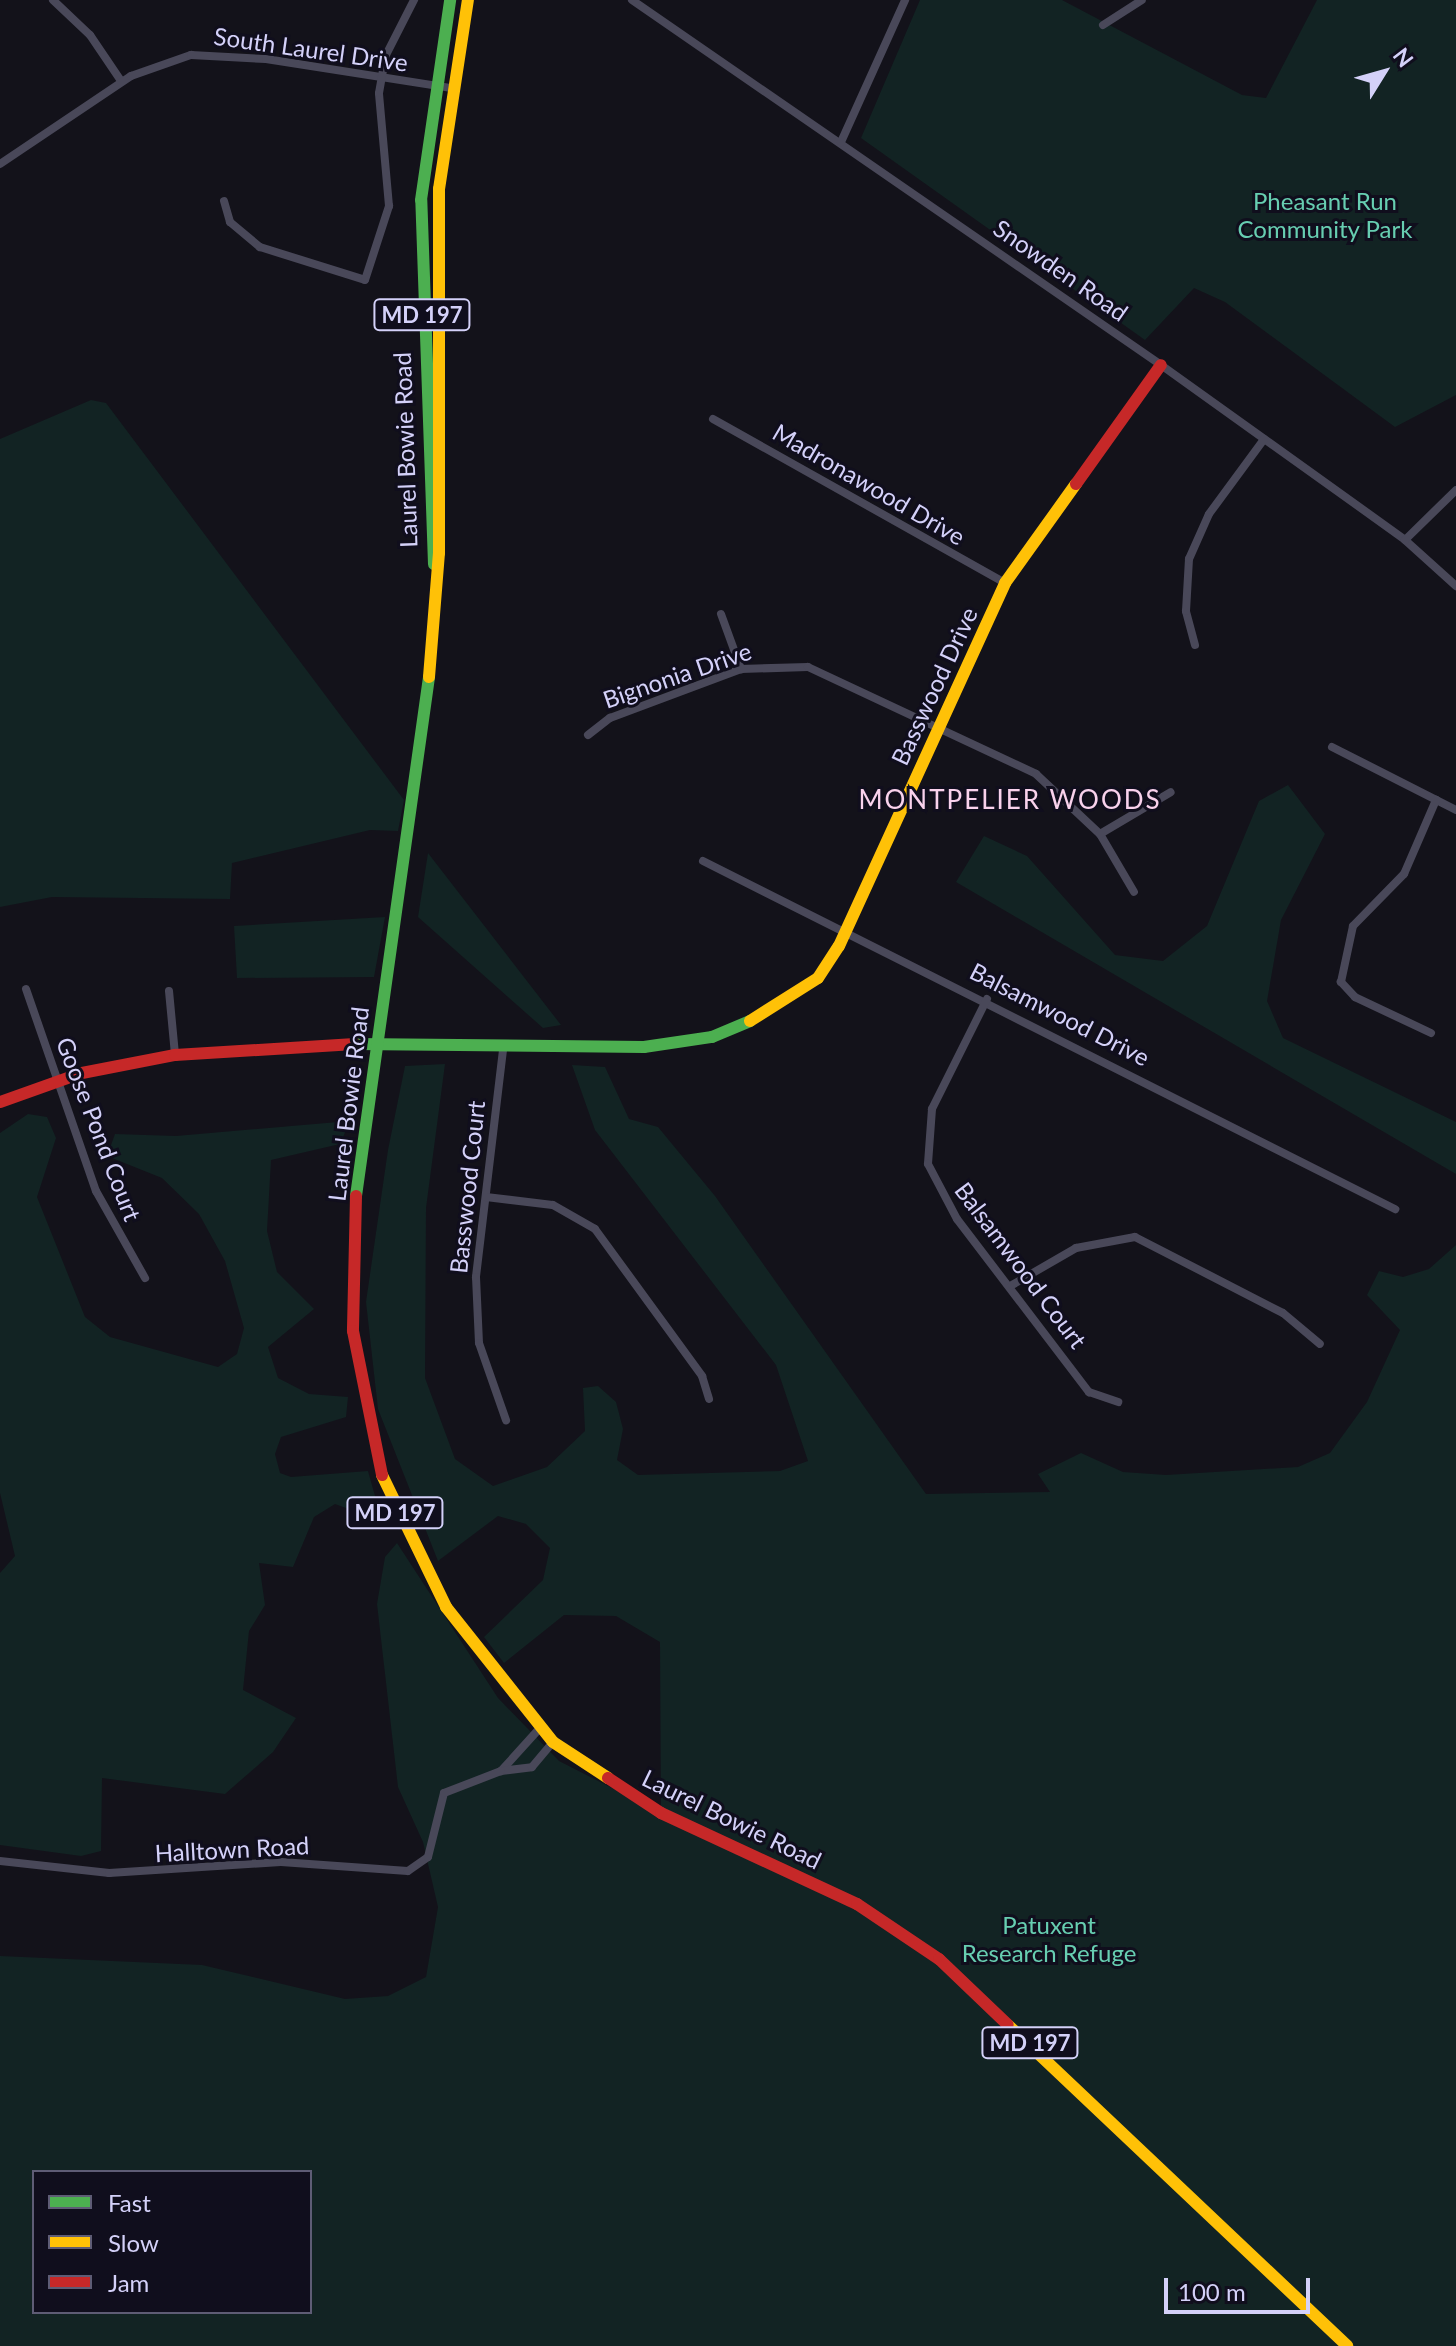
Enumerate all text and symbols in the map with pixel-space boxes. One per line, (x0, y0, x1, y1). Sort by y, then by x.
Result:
street label: South Laurel Drive (212, 21, 410, 77)
north arrow (1344, 32, 1424, 112)
text: N (1388, 42, 1419, 72)
park label: Pheasant Run Community Park (1237, 187, 1413, 243)
street label: Snowden Road (988, 213, 1134, 327)
road number: MD 197 (372, 297, 472, 333)
street label: Laurel Bowie Road (387, 352, 423, 548)
street label: Madronawood Drive (768, 417, 970, 551)
street label: Basswood Drive (885, 603, 983, 769)
street label: Bignonia Drive (599, 636, 755, 714)
district label: MONTPELIER WOODS (858, 784, 1162, 816)
street label: Balsamwood Drive (965, 956, 1155, 1072)
street label: Laurel Bowie Road (322, 1005, 374, 1203)
street label: Goose Pond Court (51, 1033, 147, 1225)
street label: Basswood Court (444, 1099, 490, 1275)
street label: Balsamwood Court (949, 1176, 1093, 1354)
road number: MD 197 (345, 1495, 445, 1531)
street label: Laurel Bowie Road (638, 1763, 826, 1875)
street label: Halltown Road (154, 1831, 310, 1867)
park label: Patuxent Research Refuge (962, 1911, 1136, 1967)
road number: MD 197 (980, 2025, 1080, 2061)
legend (32, 2170, 312, 2314)
text: Fast (108, 2188, 151, 2217)
text: Slow (108, 2228, 159, 2257)
scale bar (1168, 2262, 1314, 2312)
text: Jam (108, 2268, 149, 2297)
text: 100 m (1178, 2277, 1246, 2306)

